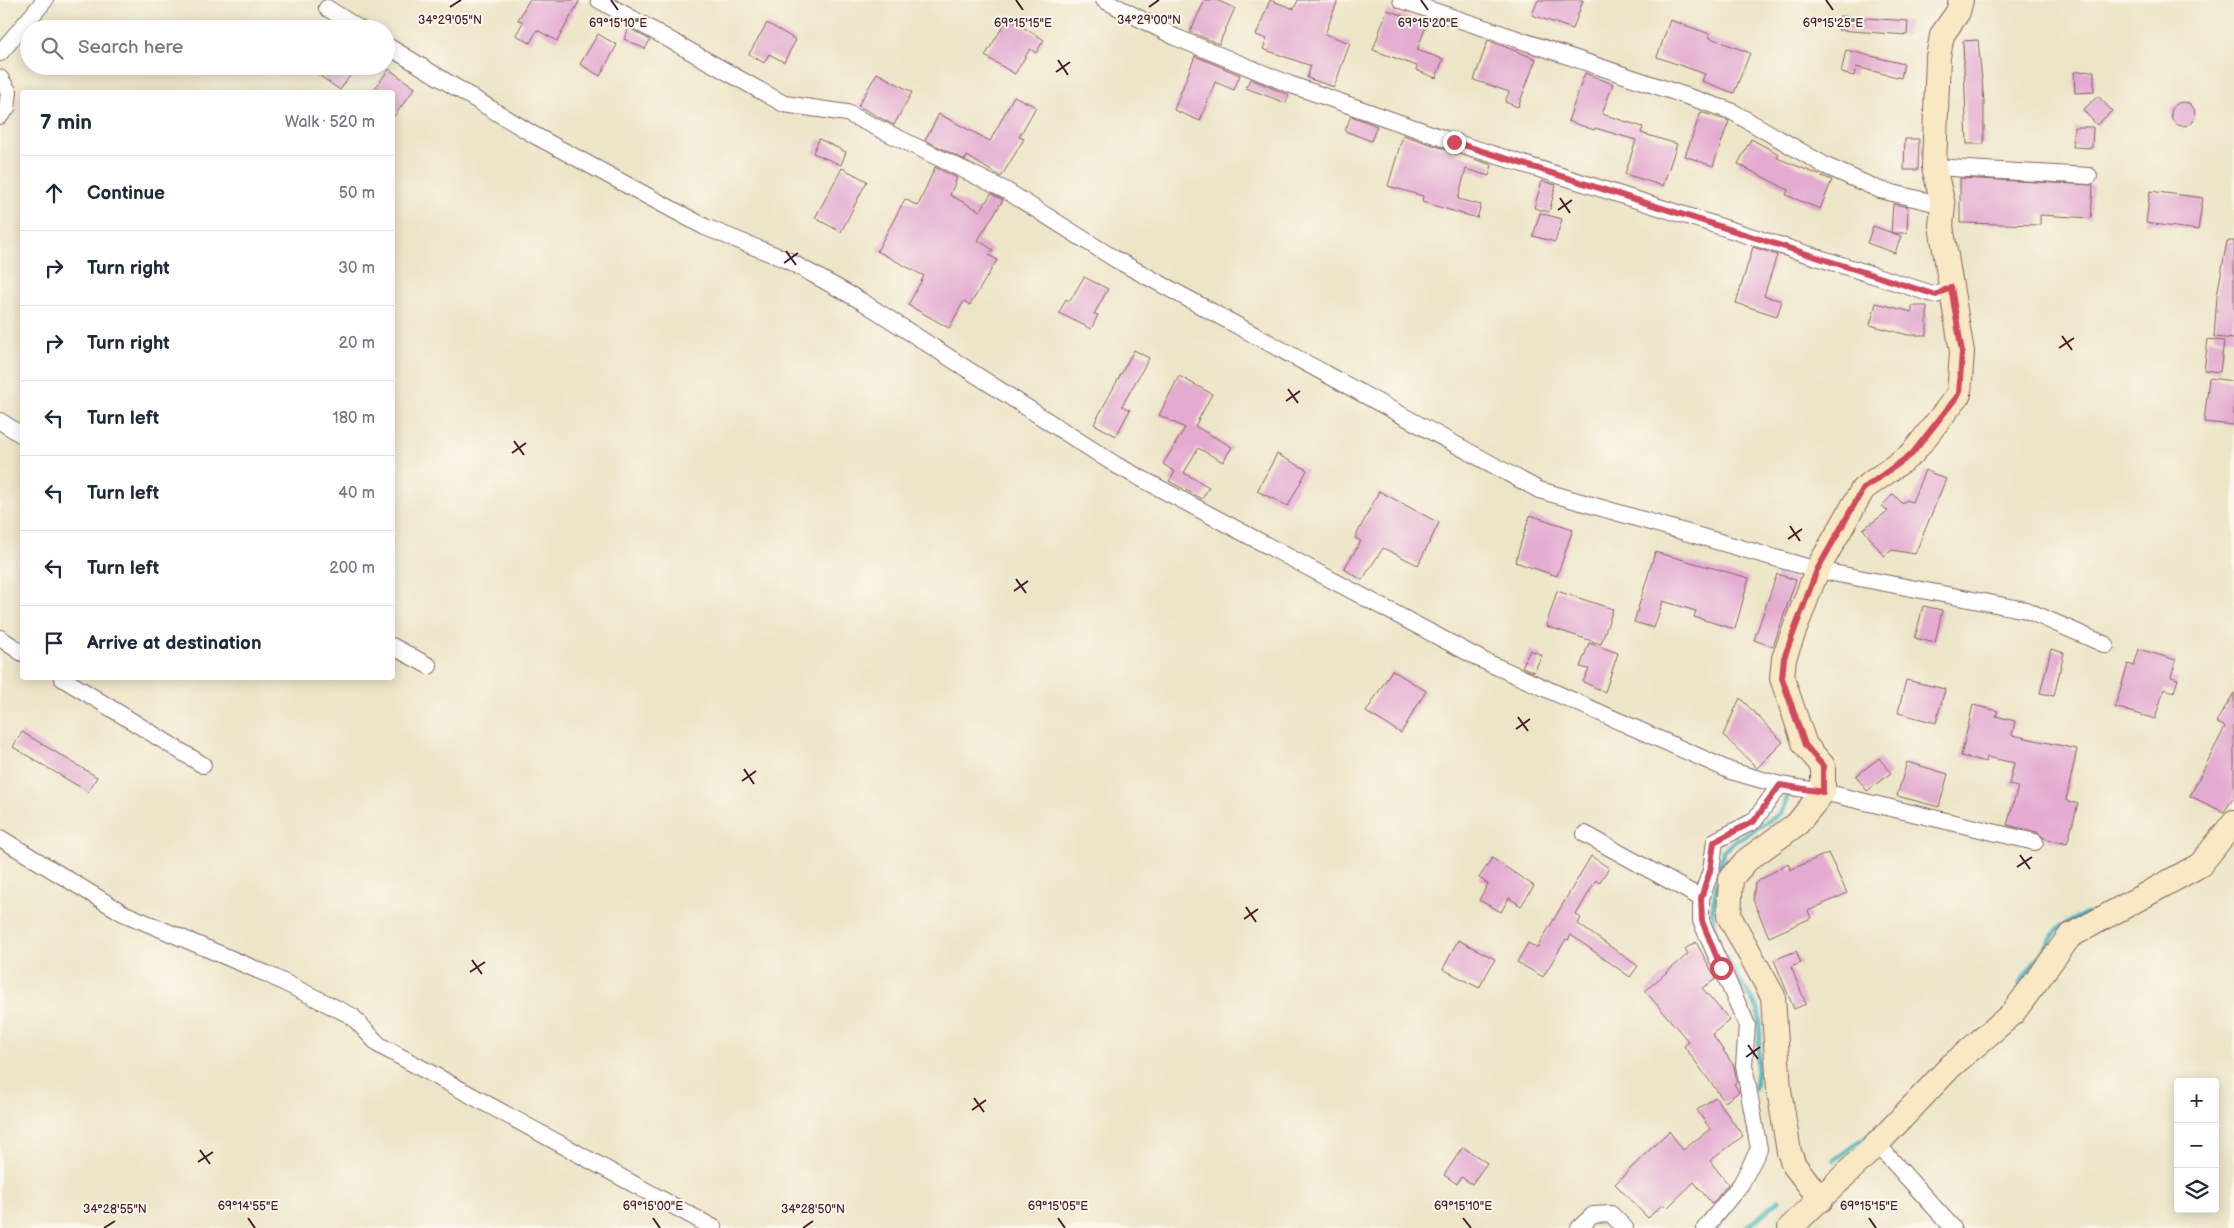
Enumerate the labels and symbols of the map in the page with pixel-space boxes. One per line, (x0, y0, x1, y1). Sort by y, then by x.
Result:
text: 34°29'05"N (418, 13, 482, 28)
text: 34°29'00"N (1117, 13, 1181, 28)
text: 69°15'10"E (589, 16, 647, 31)
text: 69°15'15"E (994, 16, 1052, 31)
text: 69°15'20"E (1398, 16, 1458, 31)
text: 69°15'25"E (1803, 16, 1863, 31)
route end (1443, 131, 1466, 154)
route start (1710, 957, 1733, 980)
text: 69°14'55"E (218, 1199, 278, 1214)
text: 69°15'00"E (623, 1199, 683, 1214)
text: 69°15'05"E (1028, 1199, 1088, 1214)
text: 69°15'10"E (1434, 1199, 1492, 1214)
text: 69°15'15"E (1840, 1199, 1898, 1214)
text: 34°28'55"N (83, 1202, 147, 1217)
text: 34°28'50"N (781, 1202, 845, 1217)

